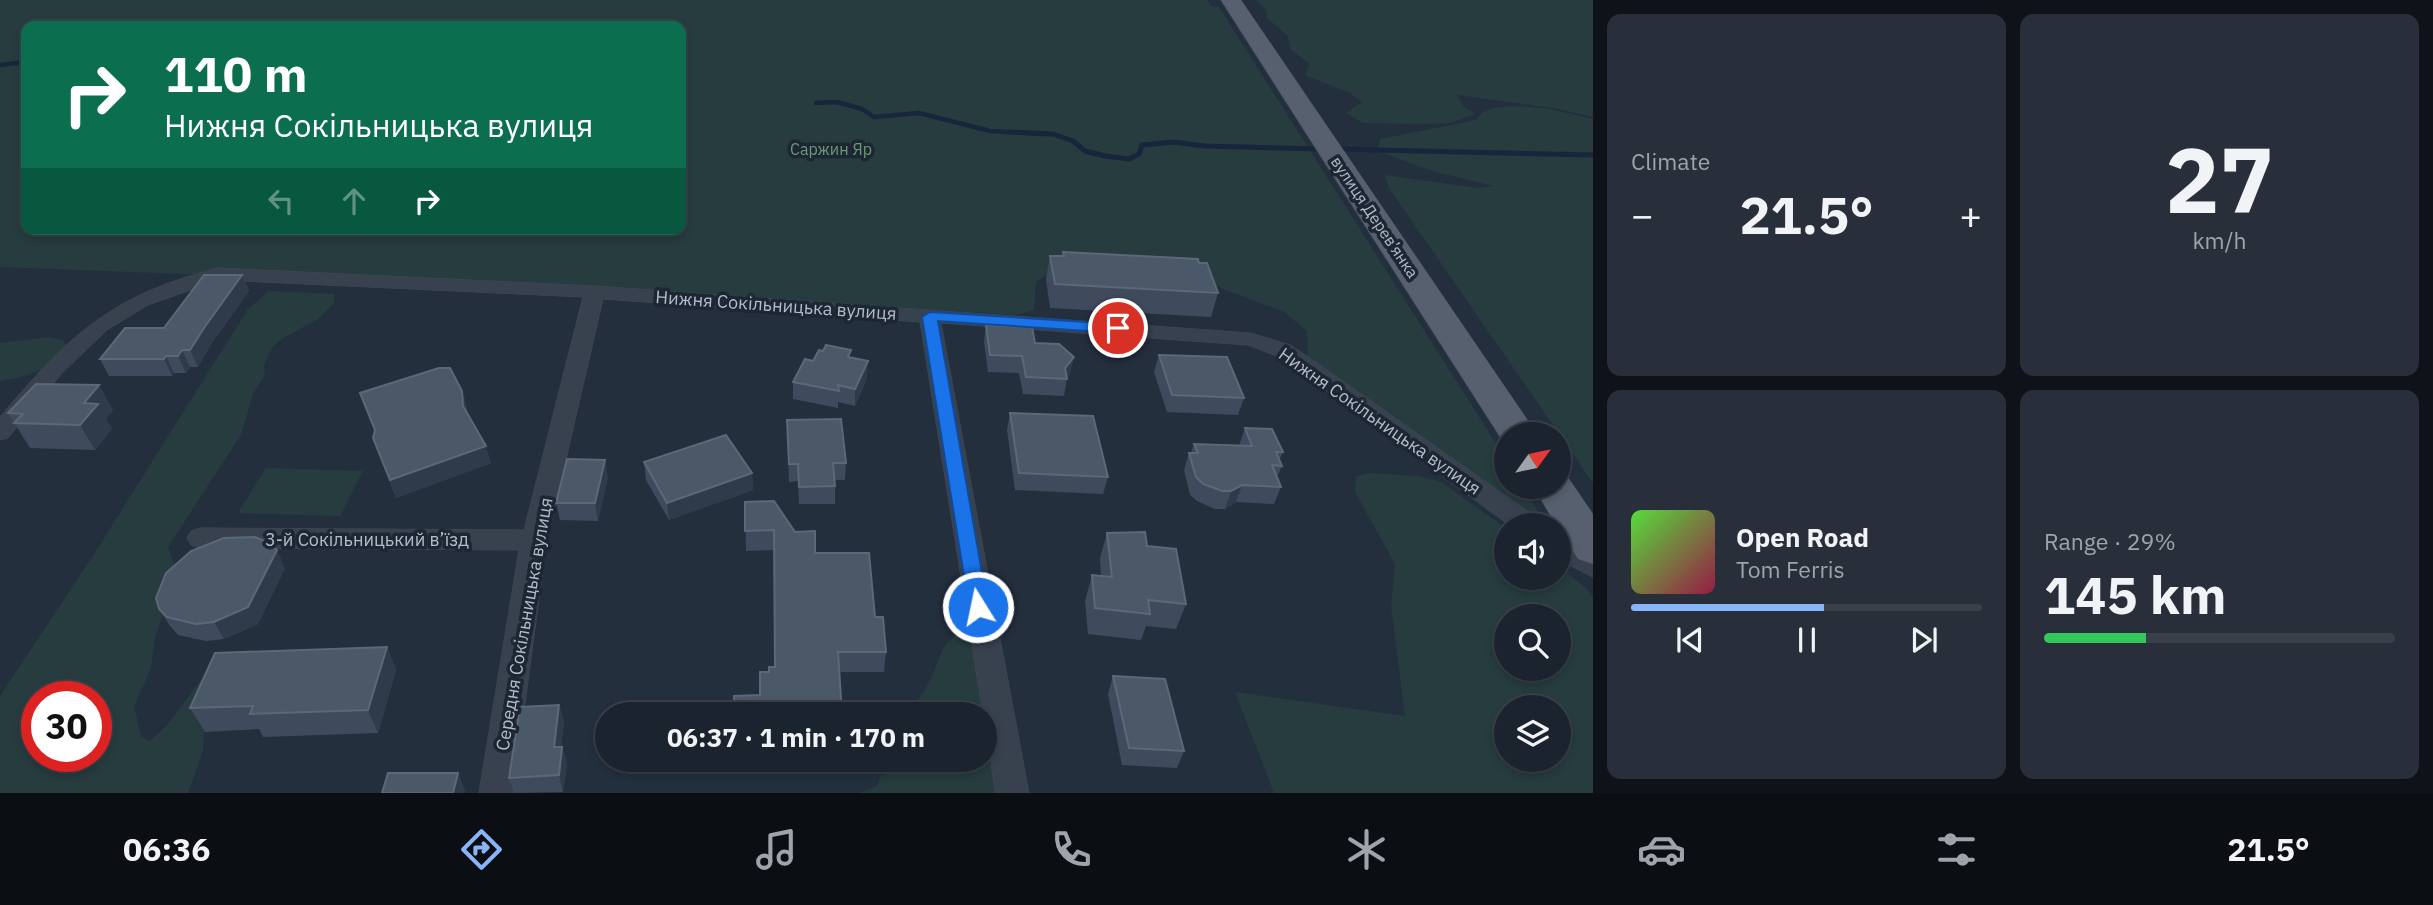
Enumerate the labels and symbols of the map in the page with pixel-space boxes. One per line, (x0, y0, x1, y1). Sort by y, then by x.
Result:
park label: Саржин Яр (790, 139, 872, 159)
street label: вулиця Дерев’янка (1327, 152, 1423, 282)
street label: Нижня Сокільницька вулиця (655, 285, 897, 325)
pin (1088, 298, 1148, 358)
street label: Нижня Сокільницька вулиця (1274, 342, 1486, 500)
north arrow (1494, 422, 1572, 499)
street label: Середня Сокільницька вулиця (490, 496, 558, 752)
street label: 3-й Сокільницький в’їзд (265, 528, 469, 551)
position arrow (941, 570, 1015, 644)
speed limit sign: 30 (21, 681, 112, 772)

